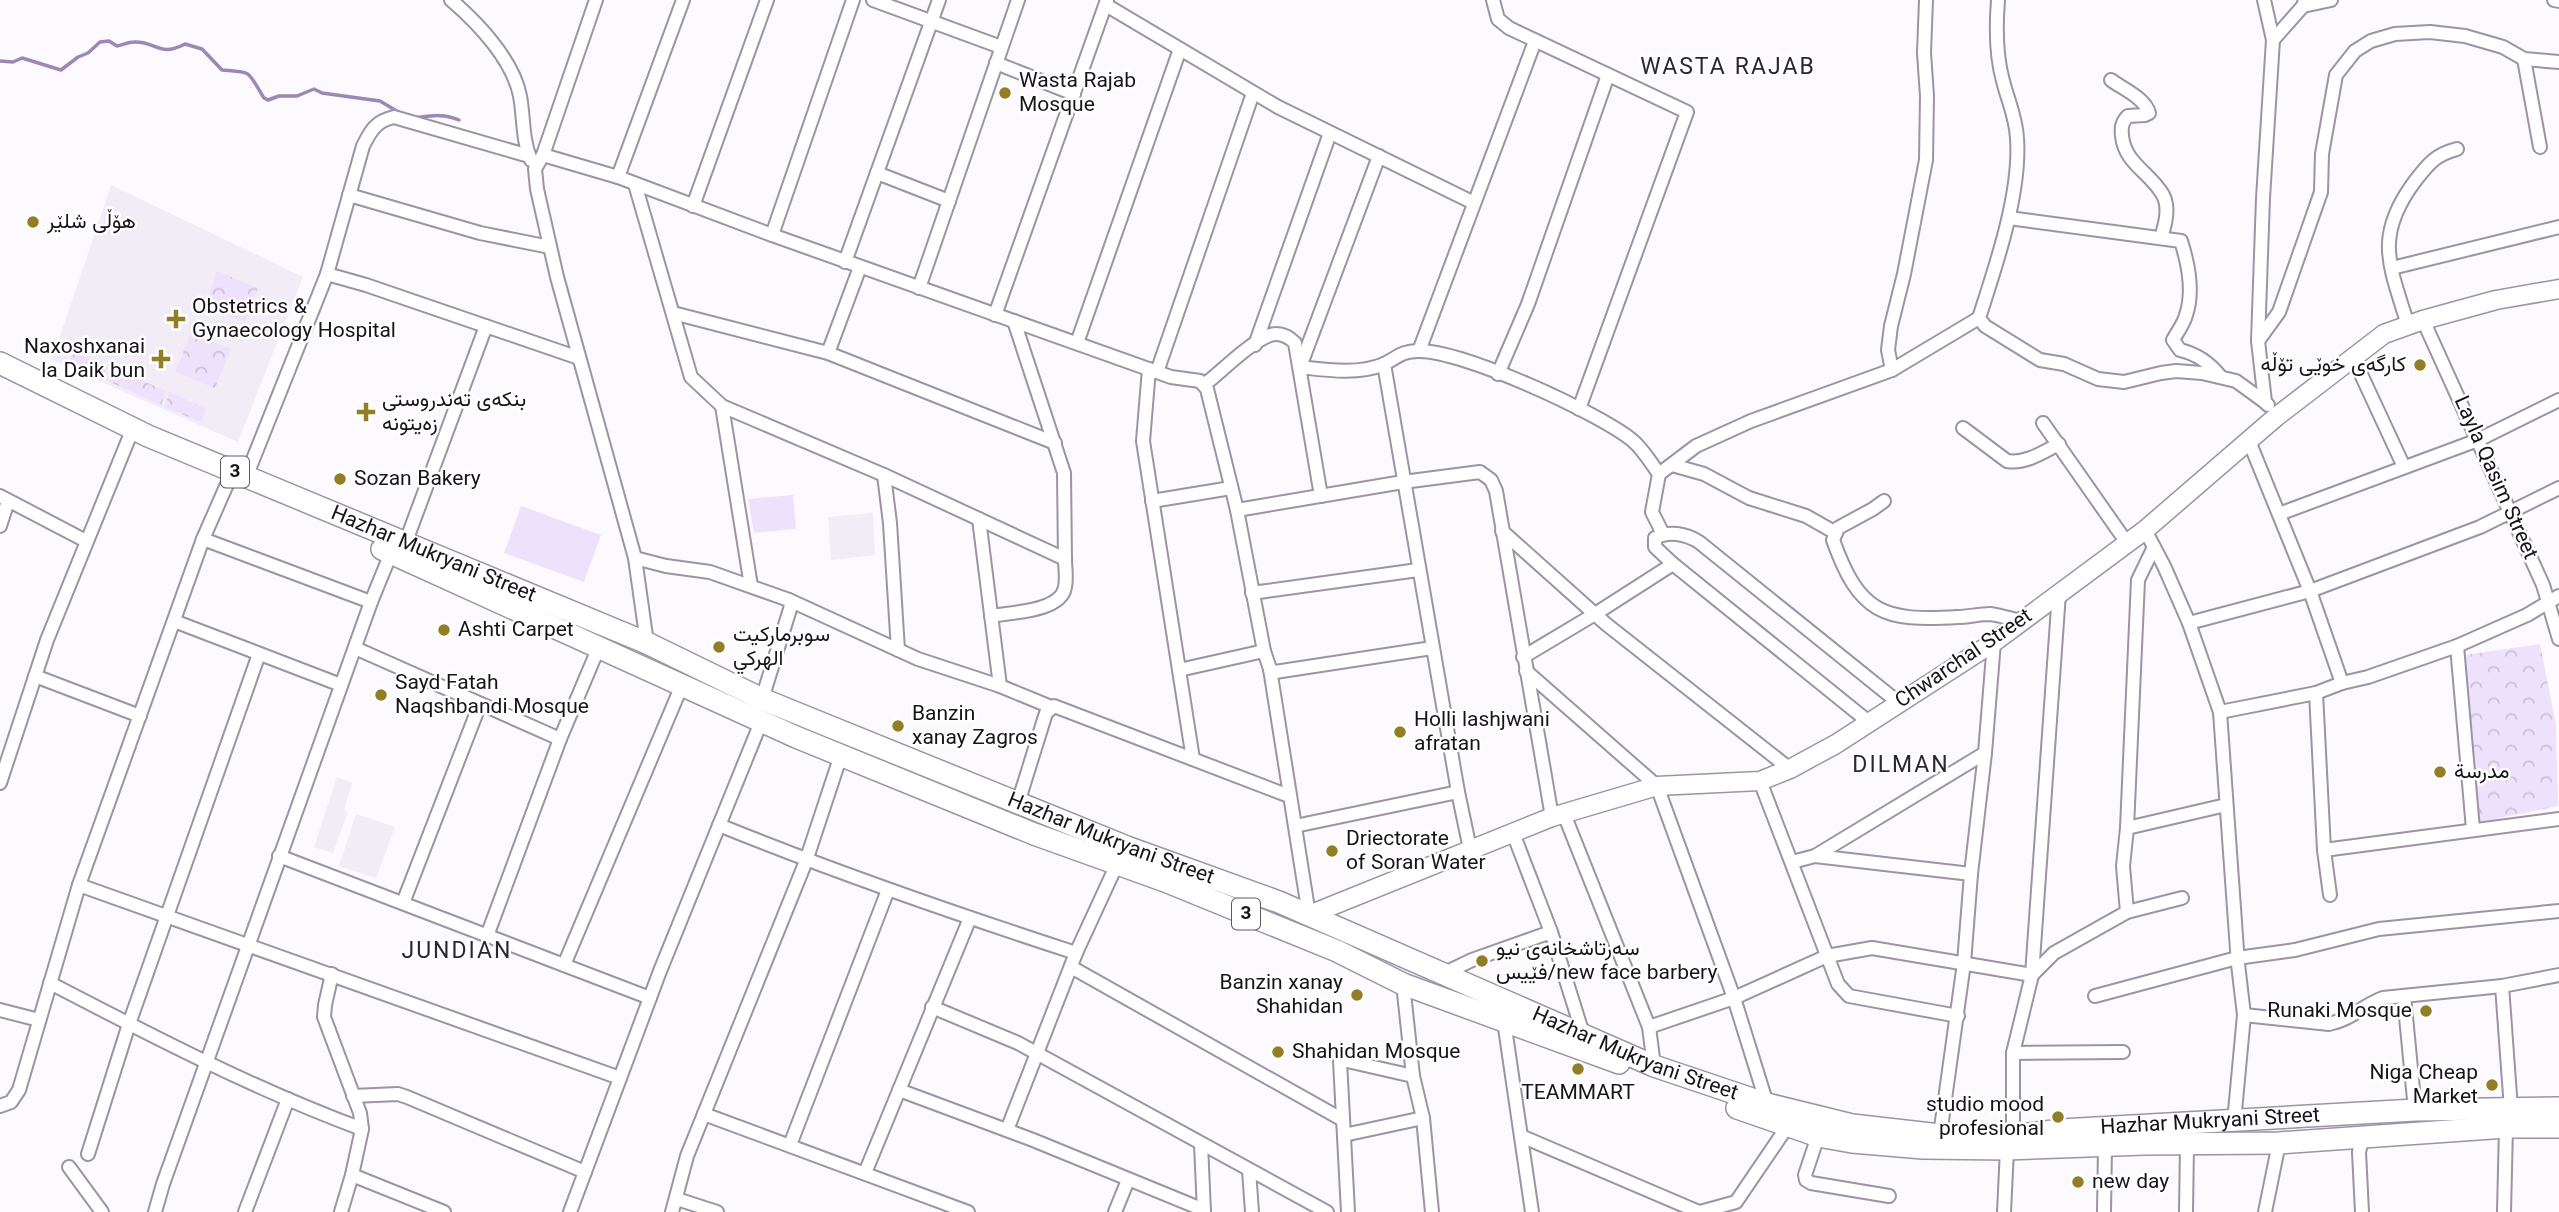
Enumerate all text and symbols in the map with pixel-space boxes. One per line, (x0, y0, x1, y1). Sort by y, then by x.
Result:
district label: WASTA RAJAB (1640, 50, 1816, 86)
place label: Wasta Rajab Mosque (1019, 65, 1136, 122)
marker: Wasta Rajab Mosque (997, 85, 1013, 101)
place label: هۆڵی شلێر (46, 206, 136, 239)
marker: هۆڵی شلێر (25, 214, 41, 230)
place label: Obstetrics & Gynaecology Hospital (192, 291, 396, 348)
marker: Obstetrics & Gynaecology Hospital (166, 309, 186, 329)
place label: Naxoshxanai la Daik bun (24, 331, 145, 388)
marker: Naxoshxanai la Daik bun (151, 349, 171, 369)
place label: کارگەی خوێی تۆڵە (2260, 349, 2406, 382)
marker: کارگەی خوێی تۆڵە (2412, 357, 2428, 373)
place label: بنکەی تەندروستی زەیتونە (382, 384, 526, 441)
street label: Layla Qasim Street (2444, 391, 2546, 565)
marker: بنکەی تەندروستی زەیتونە (356, 402, 376, 422)
road number: 3 (221, 457, 249, 488)
place label: Sozan Bakery (354, 463, 481, 496)
marker: Sozan Bakery (332, 471, 348, 487)
street label: Hazhar Mukryani Street (326, 497, 541, 612)
street label: Chwarchal Street (1889, 601, 2039, 717)
place label: Ashti Carpet (458, 614, 574, 647)
place label: سوبرماركيت الهركي (733, 619, 830, 676)
marker: Ashti Carpet (436, 622, 452, 638)
marker: سوبرماركيت الهركي (711, 639, 727, 655)
place label: Sayd Fatah Naqshbandi Mosque (395, 667, 589, 724)
marker: Sayd Fatah Naqshbandi Mosque (373, 687, 389, 703)
place label: Banzin xanay Zagros (912, 698, 1038, 755)
place label: Holli lashjwani afratan (1414, 704, 1550, 761)
marker: Banzin xanay Zagros (890, 718, 906, 734)
marker: Holli lashjwani afratan (1392, 724, 1408, 740)
district label: DILMAN (1852, 748, 1950, 784)
place label: مدرسة (2454, 756, 2509, 789)
marker: مدرسة (2432, 764, 2448, 780)
street label: Hazhar Mukryani Street (1002, 784, 1219, 894)
place label: Driectorate of Soran Water (1346, 823, 1486, 880)
marker: Driectorate of Soran Water (1324, 843, 1340, 859)
road number: 3 (1232, 898, 1260, 930)
place label: سەرتاشخانەی نیو فێیس/new face barbery (1496, 933, 1717, 990)
district label: JUNDIAN (402, 934, 512, 970)
marker: سەرتاشخانەی نیو فێیس/new face barbery (1474, 953, 1490, 969)
place label: Banzin xanay Shahidan (1219, 967, 1343, 1024)
marker: Banzin xanay Shahidan (1349, 987, 1365, 1003)
place label: Runaki Mosque (2267, 995, 2412, 1028)
street label: Hazhar Mukryani Street (1527, 998, 1743, 1110)
marker: Runaki Mosque (2418, 1003, 2434, 1019)
place label: Shahidan Mosque (1292, 1036, 1460, 1069)
marker: Shahidan Mosque (1270, 1044, 1286, 1060)
place label: Niga Cheap Market (2369, 1057, 2478, 1114)
marker: TEAMMART (1570, 1061, 1586, 1077)
place label: TEAMMART (1521, 1077, 1635, 1110)
marker: Niga Cheap Market (2484, 1077, 2500, 1093)
place label: studio mood profesional (1926, 1089, 2044, 1146)
street label: Hazhar Mukryani Street (2100, 1099, 2321, 1144)
marker: studio mood profesional (2050, 1109, 2066, 1125)
place label: new day (2092, 1166, 2169, 1199)
marker: new day (2070, 1174, 2086, 1190)

